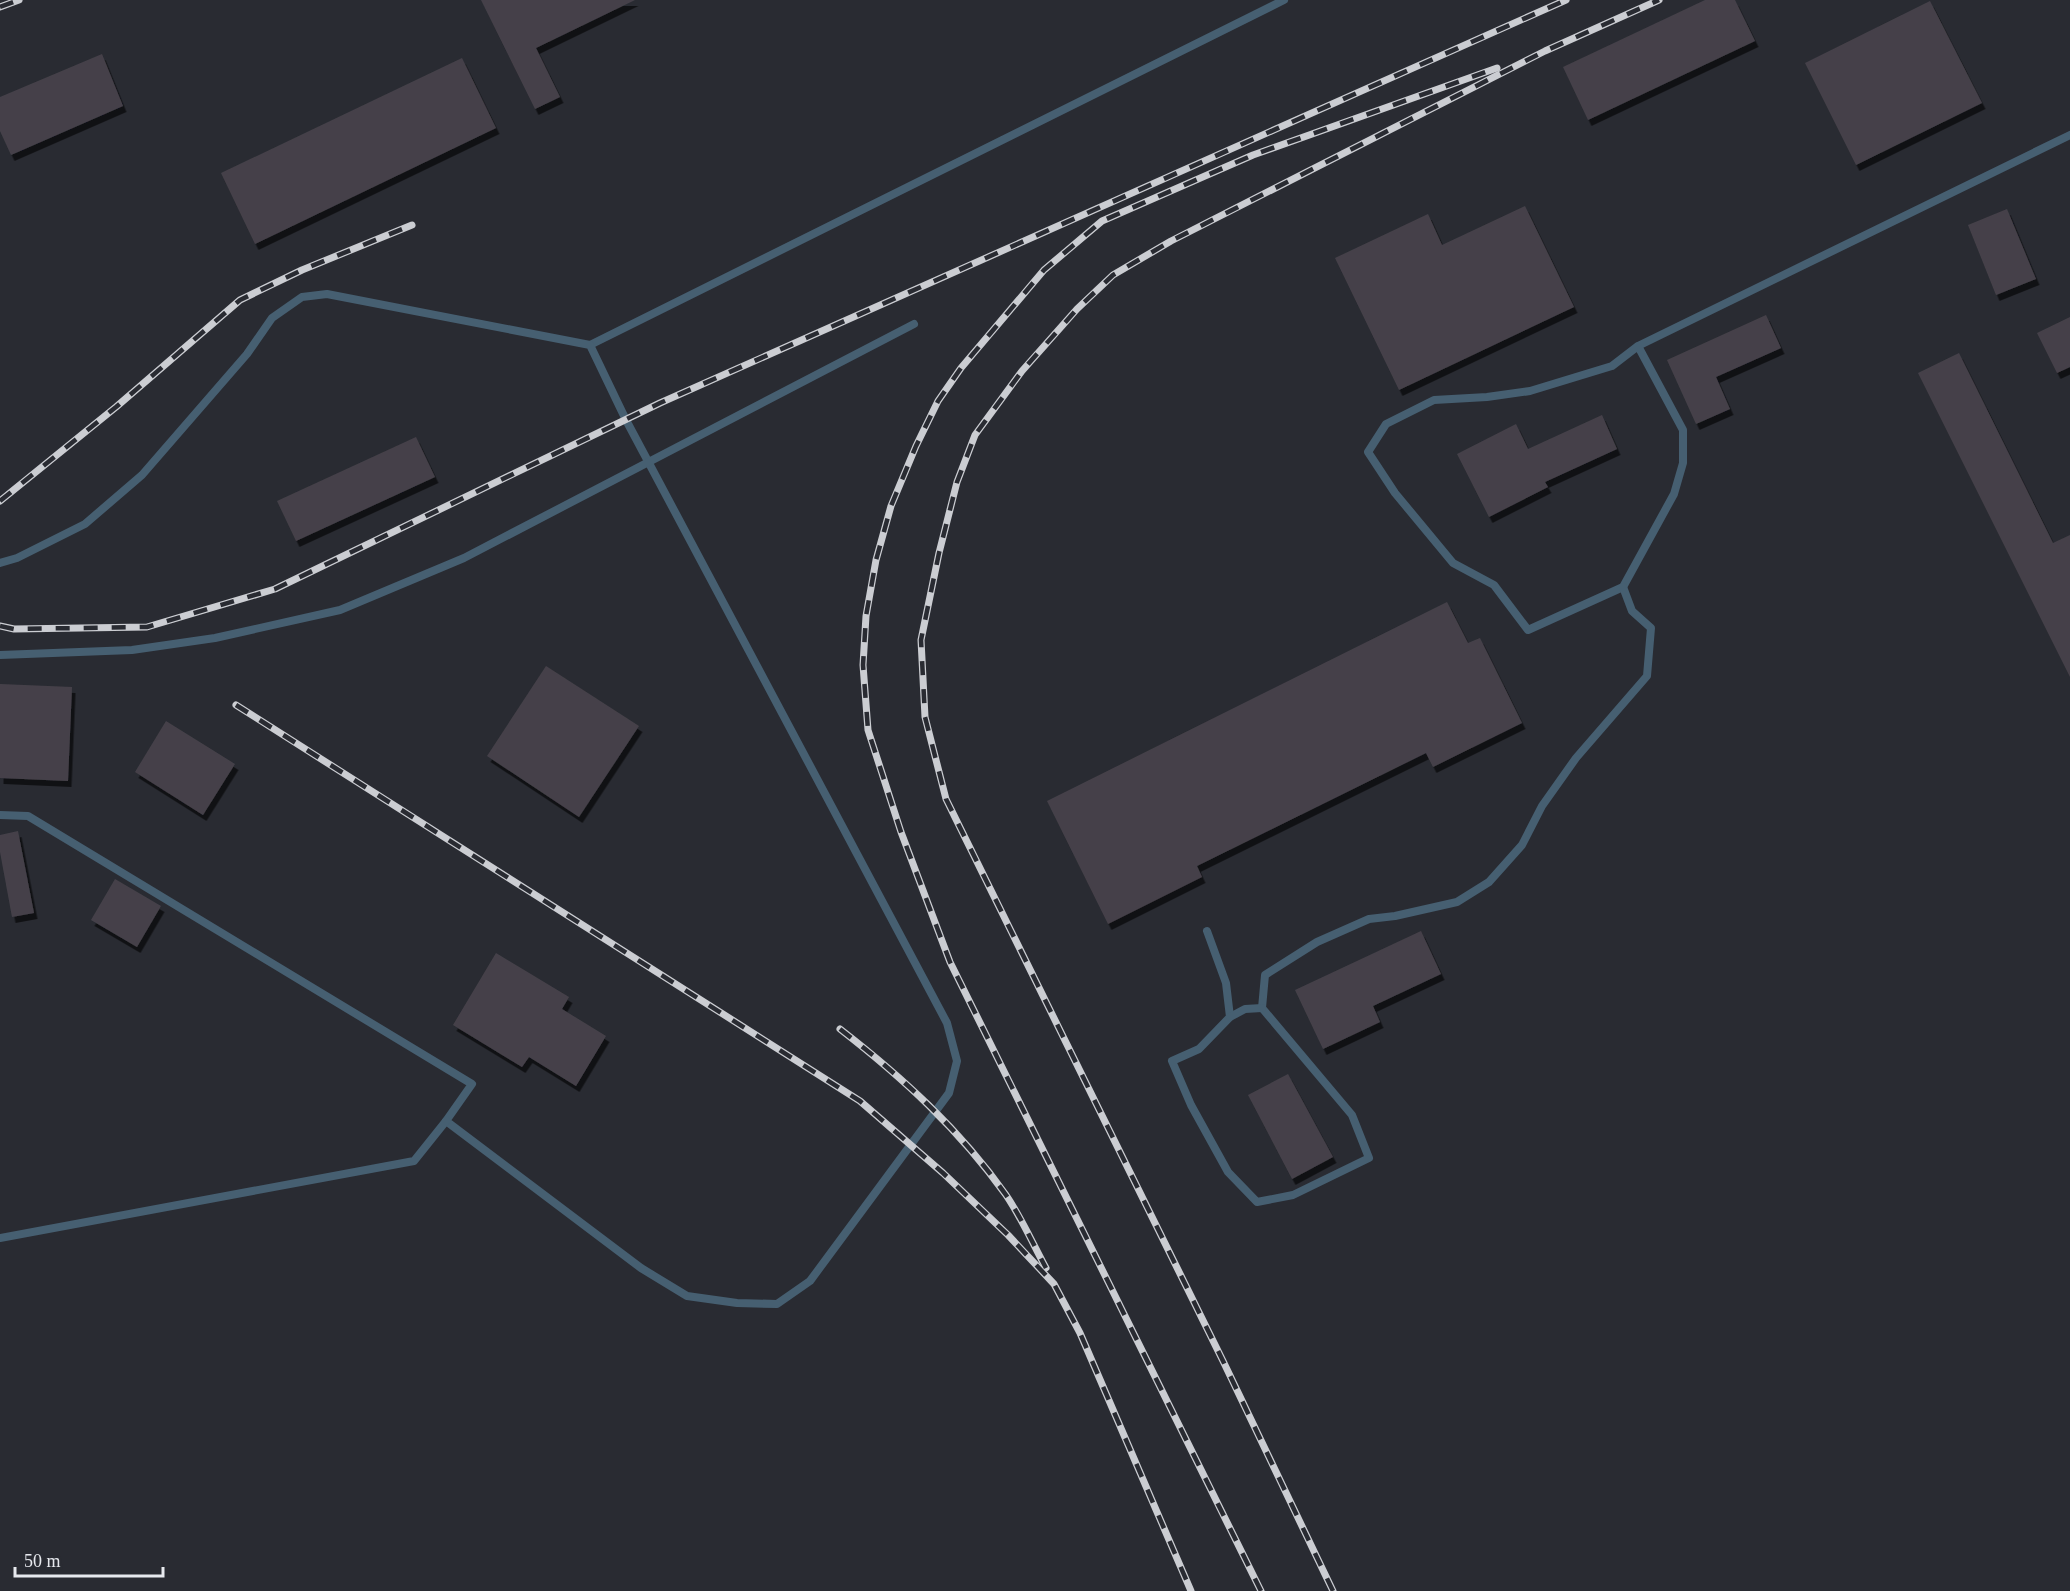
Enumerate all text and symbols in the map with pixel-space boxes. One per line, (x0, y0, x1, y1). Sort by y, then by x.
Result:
scale bar (15, 1540, 164, 1578)
text: 50 m (24, 1551, 61, 1571)

